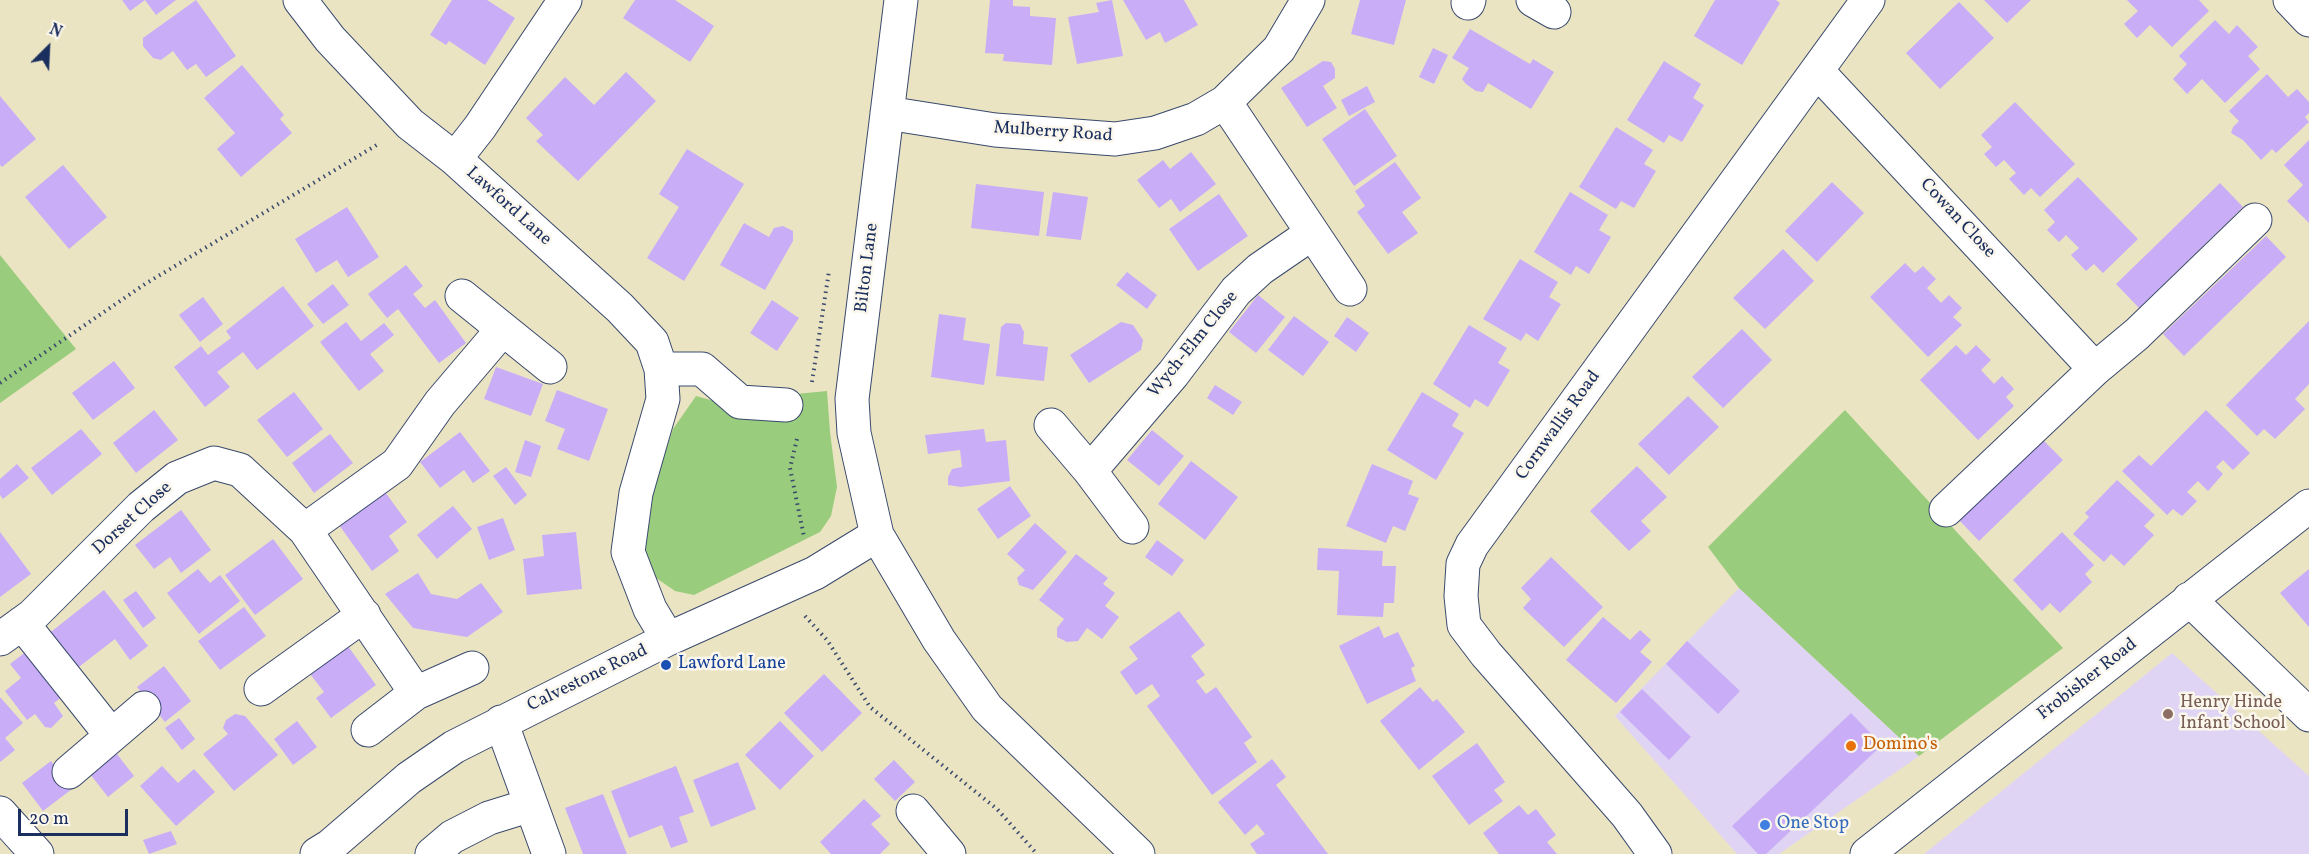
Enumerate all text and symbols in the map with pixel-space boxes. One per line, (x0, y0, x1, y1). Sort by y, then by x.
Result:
north arrow (18, 18, 78, 78)
text: N (46, 19, 65, 44)
street label: Mulberry Road (993, 118, 1113, 148)
street label: Lawford Lane (461, 163, 555, 251)
street label: Cowan Close (1915, 175, 1999, 263)
street label: Bilton Lane (852, 222, 884, 314)
street label: Wych-Elm Close (1144, 287, 1244, 403)
street label: Cornwallis Road (1512, 367, 1606, 485)
street label: Dorset Close (89, 478, 177, 560)
street label: Frobisher Road (2034, 634, 2142, 726)
street label: Calvestone Road (524, 641, 652, 717)
place label: Lawford Lane (678, 654, 786, 676)
marker: Lawford Lane (659, 658, 673, 672)
place label: Henry Hinde Infant School (2180, 693, 2286, 736)
marker: Henry Hinde Infant School (2161, 707, 2175, 721)
place label: Domino's (1863, 735, 1938, 757)
marker: Domino's (1844, 739, 1858, 753)
scale bar (21, 797, 130, 835)
text: 20 m (29, 807, 69, 832)
place label: One Stop (1777, 814, 1849, 836)
marker: One Stop (1758, 818, 1772, 832)

